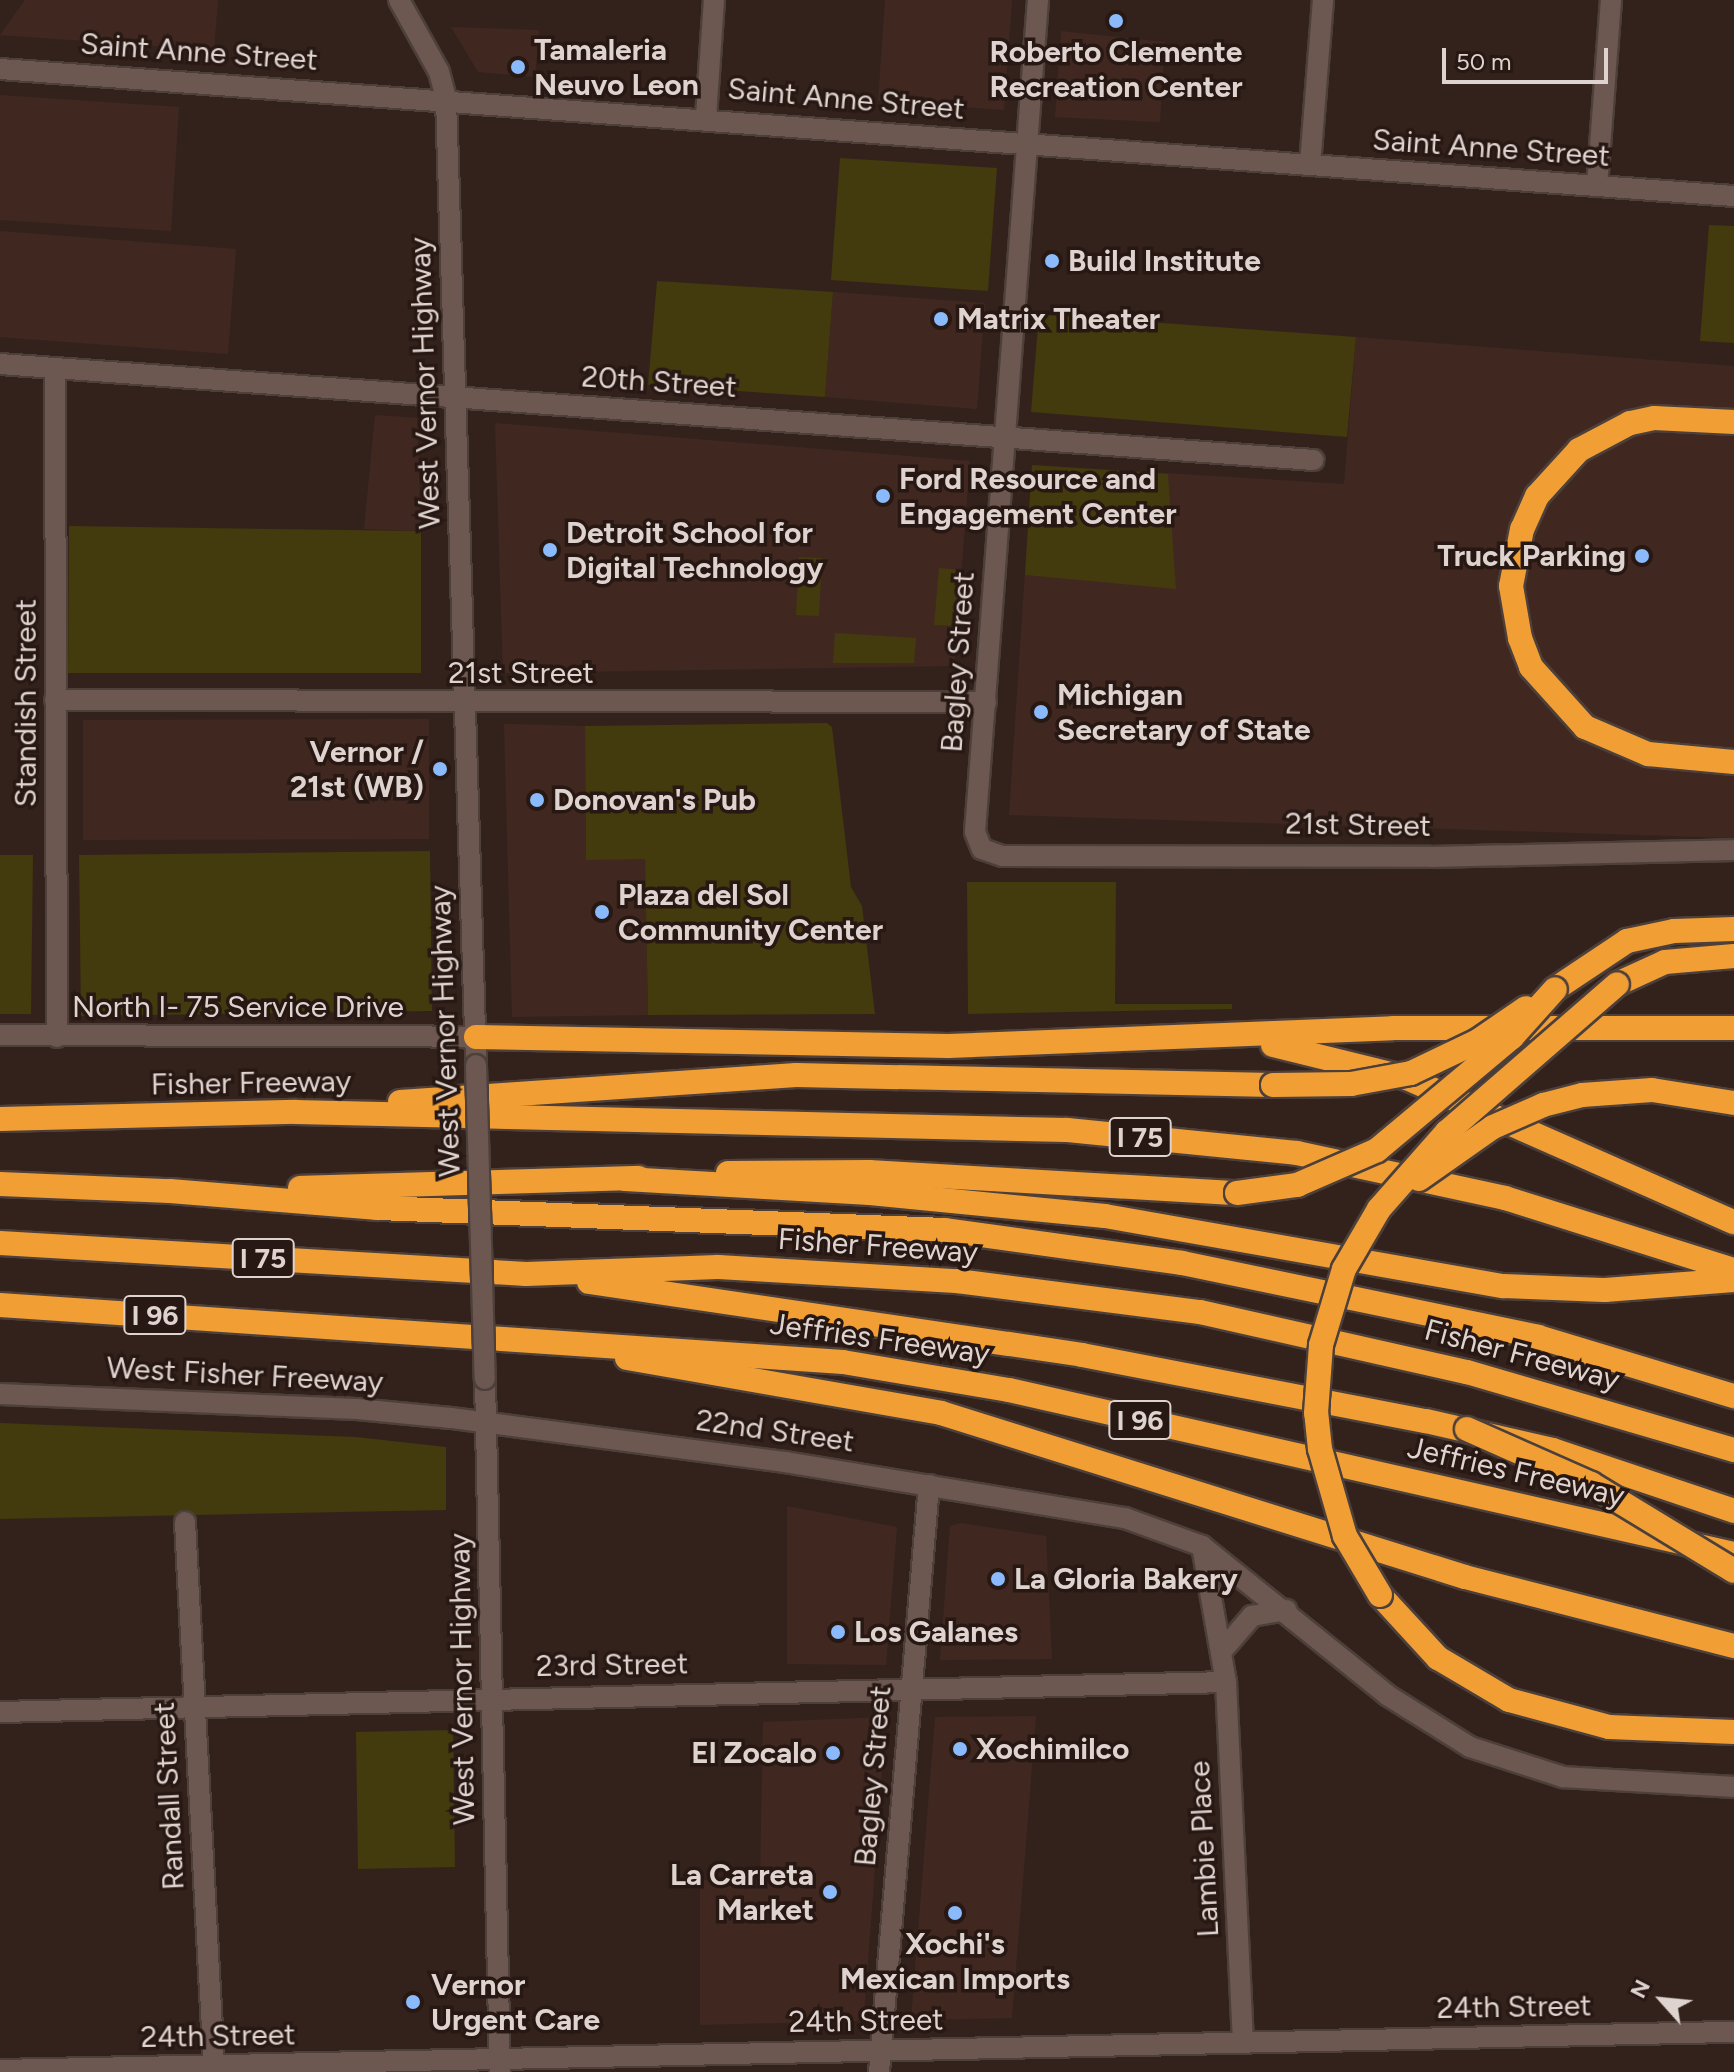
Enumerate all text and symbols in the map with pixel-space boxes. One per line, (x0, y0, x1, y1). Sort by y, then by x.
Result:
marker: Roberto Clemente Recreation Center (1107, 12, 1125, 30)
street label: Saint Anne Street (79, 26, 319, 78)
place label: Tamaleria Neuvo Leon (534, 32, 699, 102)
scale bar (1446, 32, 1612, 82)
place label: Roberto Clemente Recreation Center (989, 34, 1243, 104)
text: 50 m (1456, 47, 1512, 76)
marker: Tamaleria Neuvo Leon (509, 58, 527, 76)
street label: Saint Anne Street (726, 71, 966, 127)
street label: Saint Anne Street (1371, 122, 1611, 174)
street label: West Vernor Highway (402, 236, 448, 530)
place label: Build Institute (1068, 243, 1261, 279)
marker: Build Institute (1043, 252, 1061, 270)
place label: Matrix Theater (957, 301, 1160, 337)
marker: Matrix Theater (932, 310, 950, 328)
street label: 20th Street (580, 359, 738, 405)
place label: Ford Resource and Engagement Center (899, 461, 1177, 532)
marker: Ford Resource and Engagement Center (874, 487, 892, 505)
place label: Detroit School for Digital Technology (566, 515, 823, 586)
place label: Truck Parking (1437, 538, 1626, 574)
marker: Detroit School for Digital Technology (541, 541, 559, 559)
marker: Truck Parking (1633, 547, 1651, 565)
street label: Bagley Street (934, 570, 982, 754)
street label: Standish Street (8, 599, 44, 807)
street label: 21st Street (448, 655, 594, 691)
place label: Michigan Secretary of State (1057, 677, 1311, 748)
marker: Michigan Secretary of State (1032, 703, 1050, 721)
place label: Vernor / 21st (WB) (290, 734, 424, 804)
marker: Vernor / 21st (WB) (431, 760, 449, 778)
place label: Donovan's Pub (553, 782, 756, 818)
marker: Donovan's Pub (528, 791, 546, 809)
street label: 21st Street (1285, 806, 1431, 844)
place label: Plaza del Sol Community Center (618, 877, 883, 948)
street label: West Vernor Highway (422, 884, 468, 1178)
marker: Plaza del Sol Community Center (593, 903, 611, 921)
street label: North I- 75 Service Drive (72, 989, 404, 1025)
street label: Fisher Freeway (150, 1063, 352, 1103)
road number: I 75 (1108, 1113, 1172, 1161)
street label: Fisher Freeway (777, 1221, 979, 1271)
road number: I 75 (231, 1234, 295, 1282)
road number: I 96 (123, 1291, 187, 1339)
street label: Jeffries Freeway (768, 1306, 992, 1372)
street label: Fisher Freeway (1421, 1312, 1623, 1398)
street label: West Fisher Freeway (106, 1350, 384, 1400)
road number: I 96 (1108, 1396, 1172, 1444)
street label: 22nd Street (694, 1402, 856, 1460)
street label: Jeffries Freeway (1404, 1430, 1628, 1514)
street label: West Vernor Highway (441, 1533, 483, 1825)
place label: La Gloria Bakery (1014, 1561, 1238, 1597)
marker: La Gloria Bakery (989, 1570, 1007, 1588)
place label: Los Galanes (854, 1614, 1018, 1650)
marker: Los Galanes (829, 1623, 847, 1641)
street label: 23rd Street (536, 1646, 688, 1684)
street label: Bagley Street (847, 1684, 899, 1868)
street label: Randall Street (146, 1701, 192, 1891)
place label: Xochimilco (976, 1731, 1129, 1767)
place label: El Zocalo (691, 1735, 817, 1771)
marker: Xochimilco (951, 1740, 969, 1758)
marker: El Zocalo (824, 1744, 842, 1762)
street label: Lambie Place (1181, 1760, 1227, 1938)
place label: La Carreta Market (670, 1857, 814, 1928)
marker: La Carreta Market (821, 1883, 839, 1901)
marker: Xochi's Mexican Imports (946, 1904, 964, 1922)
place label: Xochi's Mexican Imports (840, 1926, 1070, 1996)
north arrow (1622, 1960, 1702, 2040)
place label: Vernor Urgent Care (431, 1967, 600, 2038)
text: N (1624, 1975, 1656, 2003)
street label: 24th Street (1436, 1988, 1592, 2026)
marker: Vernor Urgent Care (402, 1991, 424, 2013)
street label: 24th Street (788, 2002, 944, 2040)
street label: 24th Street (140, 2017, 296, 2055)

